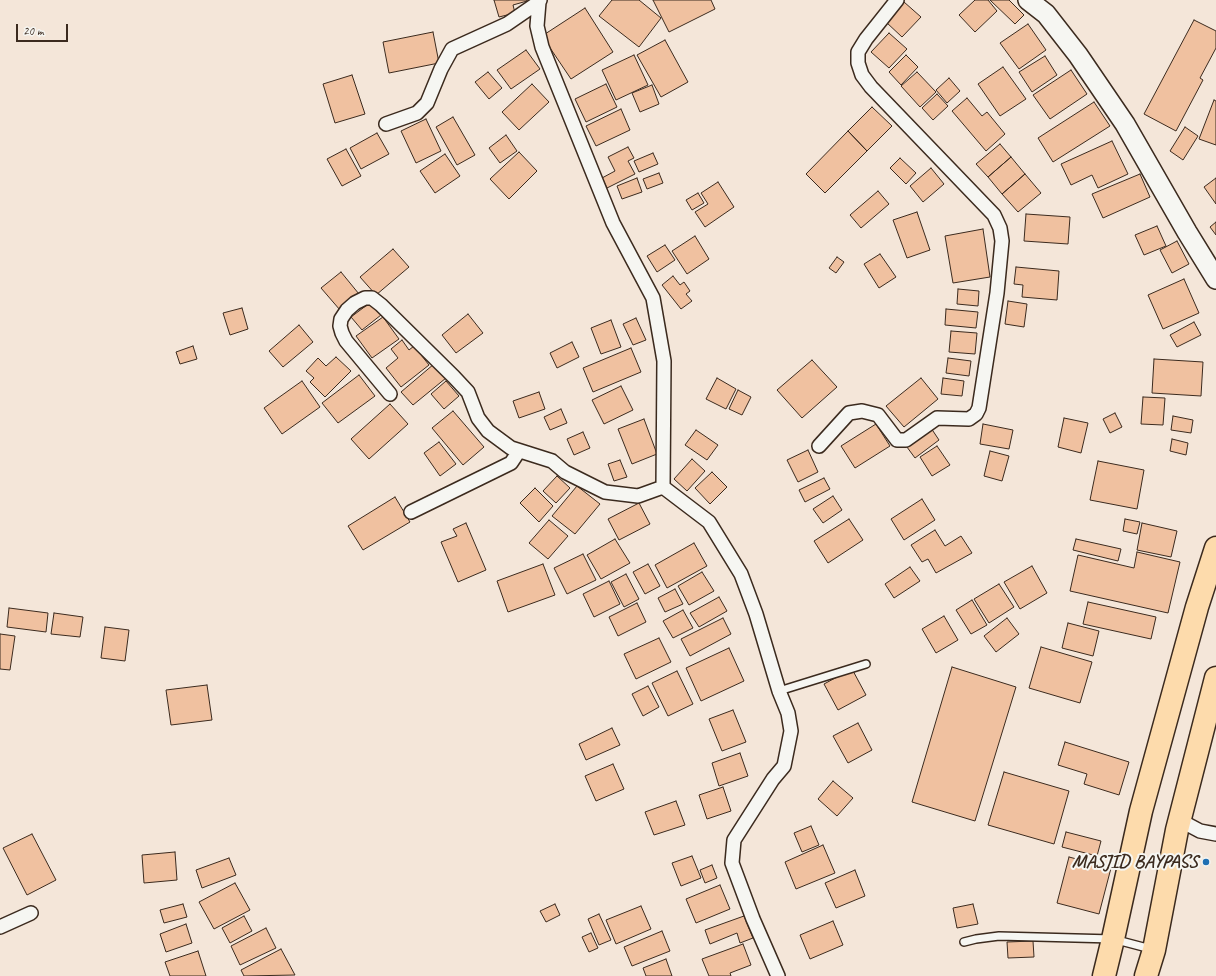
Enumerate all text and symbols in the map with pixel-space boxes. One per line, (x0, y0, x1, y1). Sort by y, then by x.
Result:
scale bar (18, 16, 70, 42)
text: 20 m (23, 23, 43, 39)
place label: MASJID BAYPASS (1072, 851, 1198, 873)
marker: MASJID BAYPASS (1201, 857, 1211, 867)

